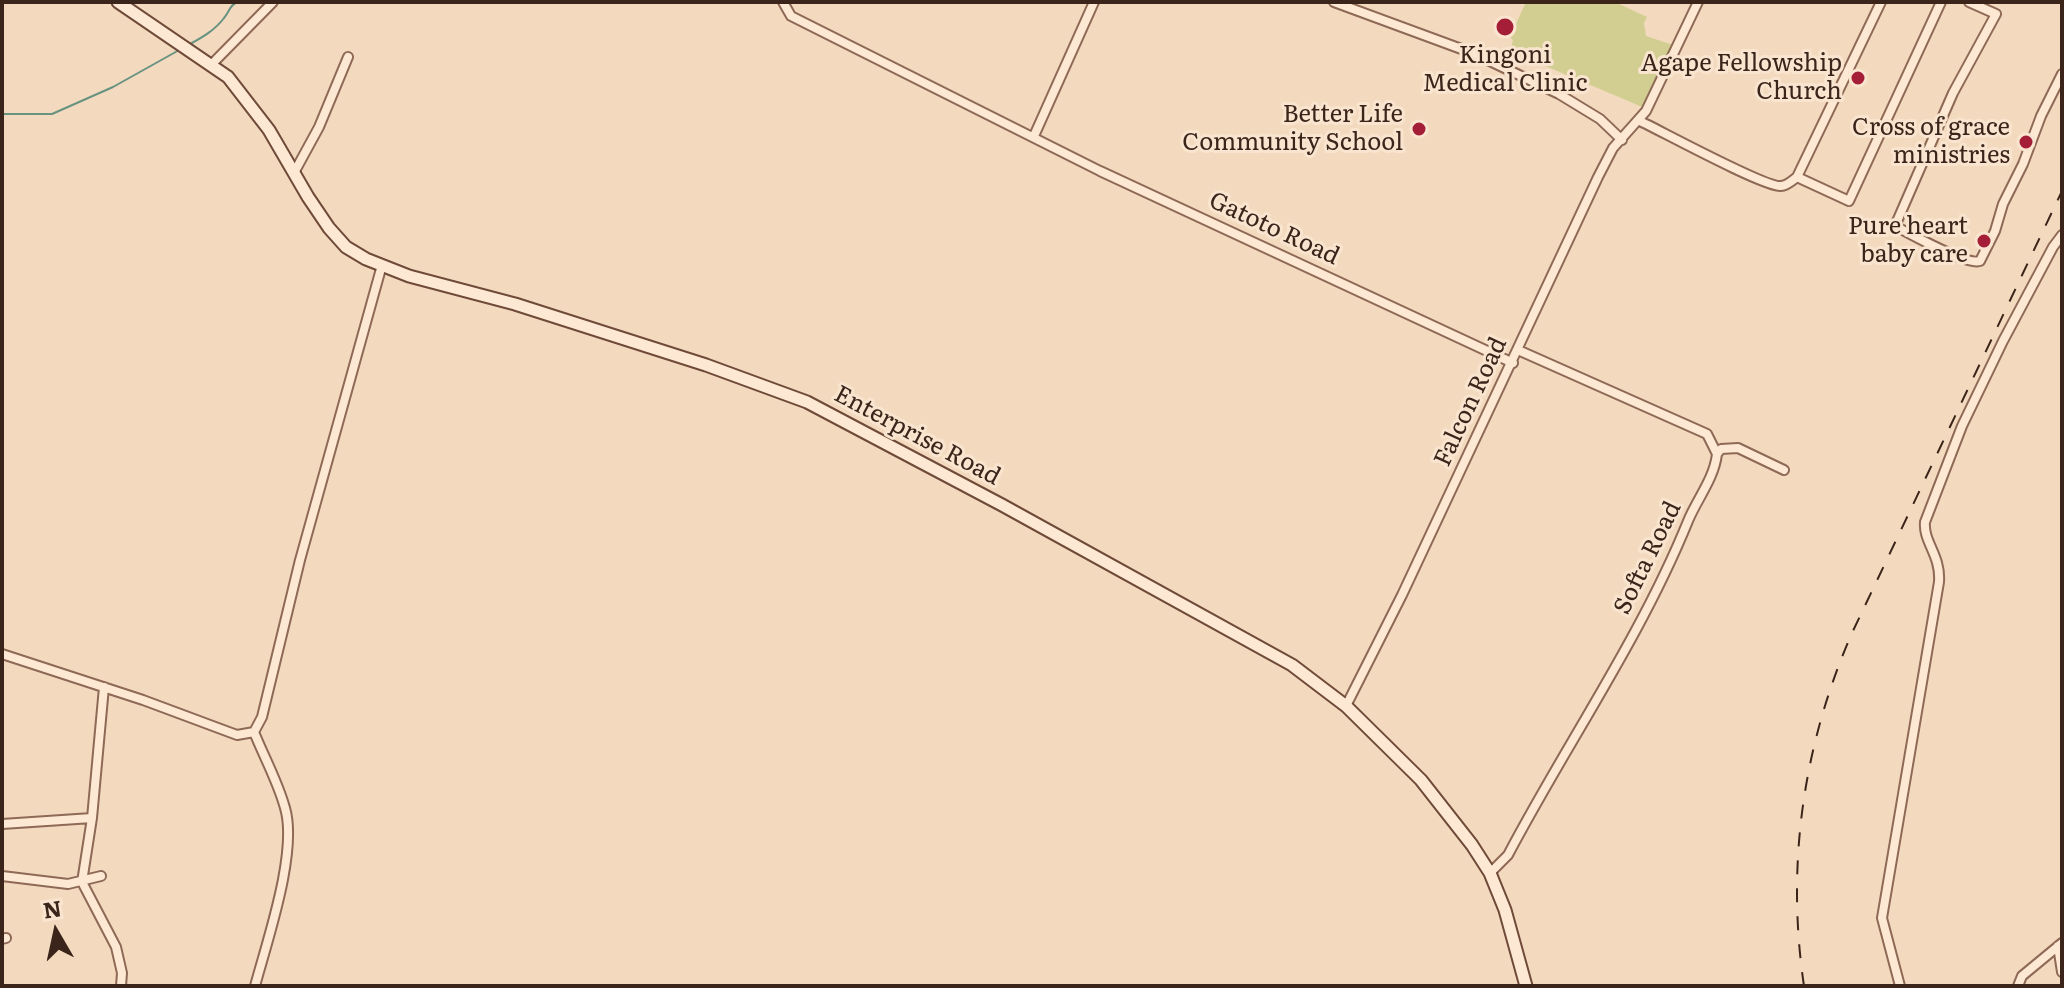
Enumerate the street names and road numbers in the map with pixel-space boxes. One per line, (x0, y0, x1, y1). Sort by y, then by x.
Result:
street label: Gatoto Road (1204, 186, 1344, 272)
street label: Falcon Road (1429, 333, 1513, 471)
street label: Enterprise Road (829, 380, 1005, 492)
street label: Softa Road (1608, 497, 1688, 619)

